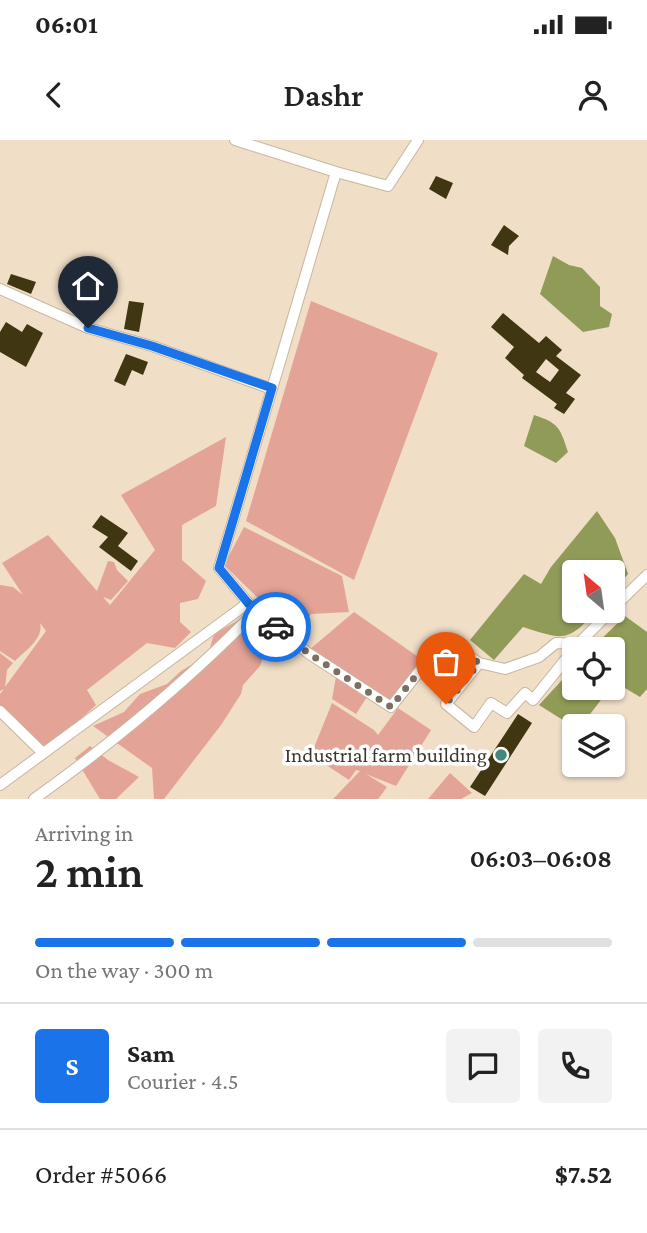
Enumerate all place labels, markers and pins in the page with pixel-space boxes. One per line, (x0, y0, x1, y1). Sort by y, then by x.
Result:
pin (58, 256, 118, 328)
pin (416, 632, 476, 704)
place label: Industrial farm building (285, 743, 487, 767)
marker: Industrial farm building (493, 747, 509, 763)

